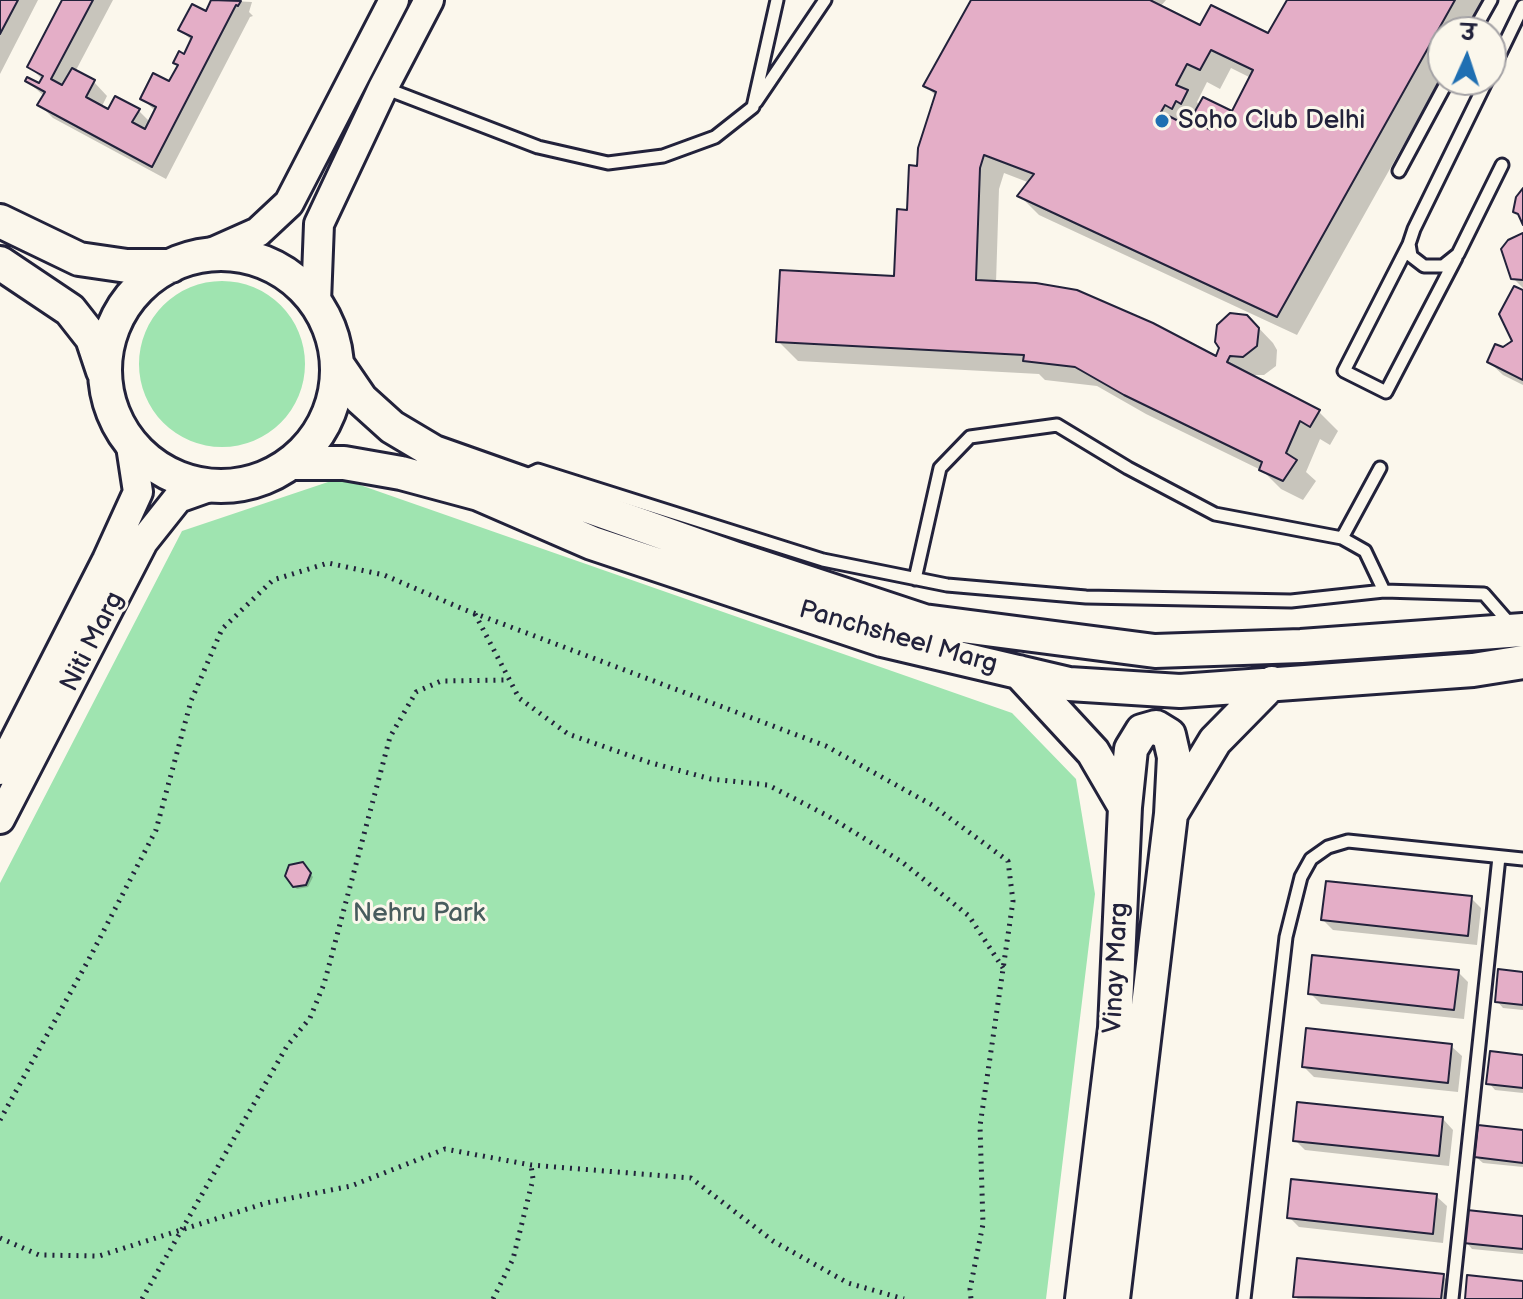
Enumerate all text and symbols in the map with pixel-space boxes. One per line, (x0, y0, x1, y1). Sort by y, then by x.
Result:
north arrow (1427, 16, 1507, 96)
text: उ (1460, 20, 1476, 47)
place label: Soho Club Delhi (1178, 105, 1365, 137)
marker: Soho Club Delhi (1153, 112, 1171, 130)
street label: Niti Marg (55, 587, 131, 697)
street label: Panchsheel Marg (795, 595, 1001, 681)
park label: Nehru Park (353, 898, 485, 930)
street label: Vinay Marg (1098, 902, 1136, 1034)

